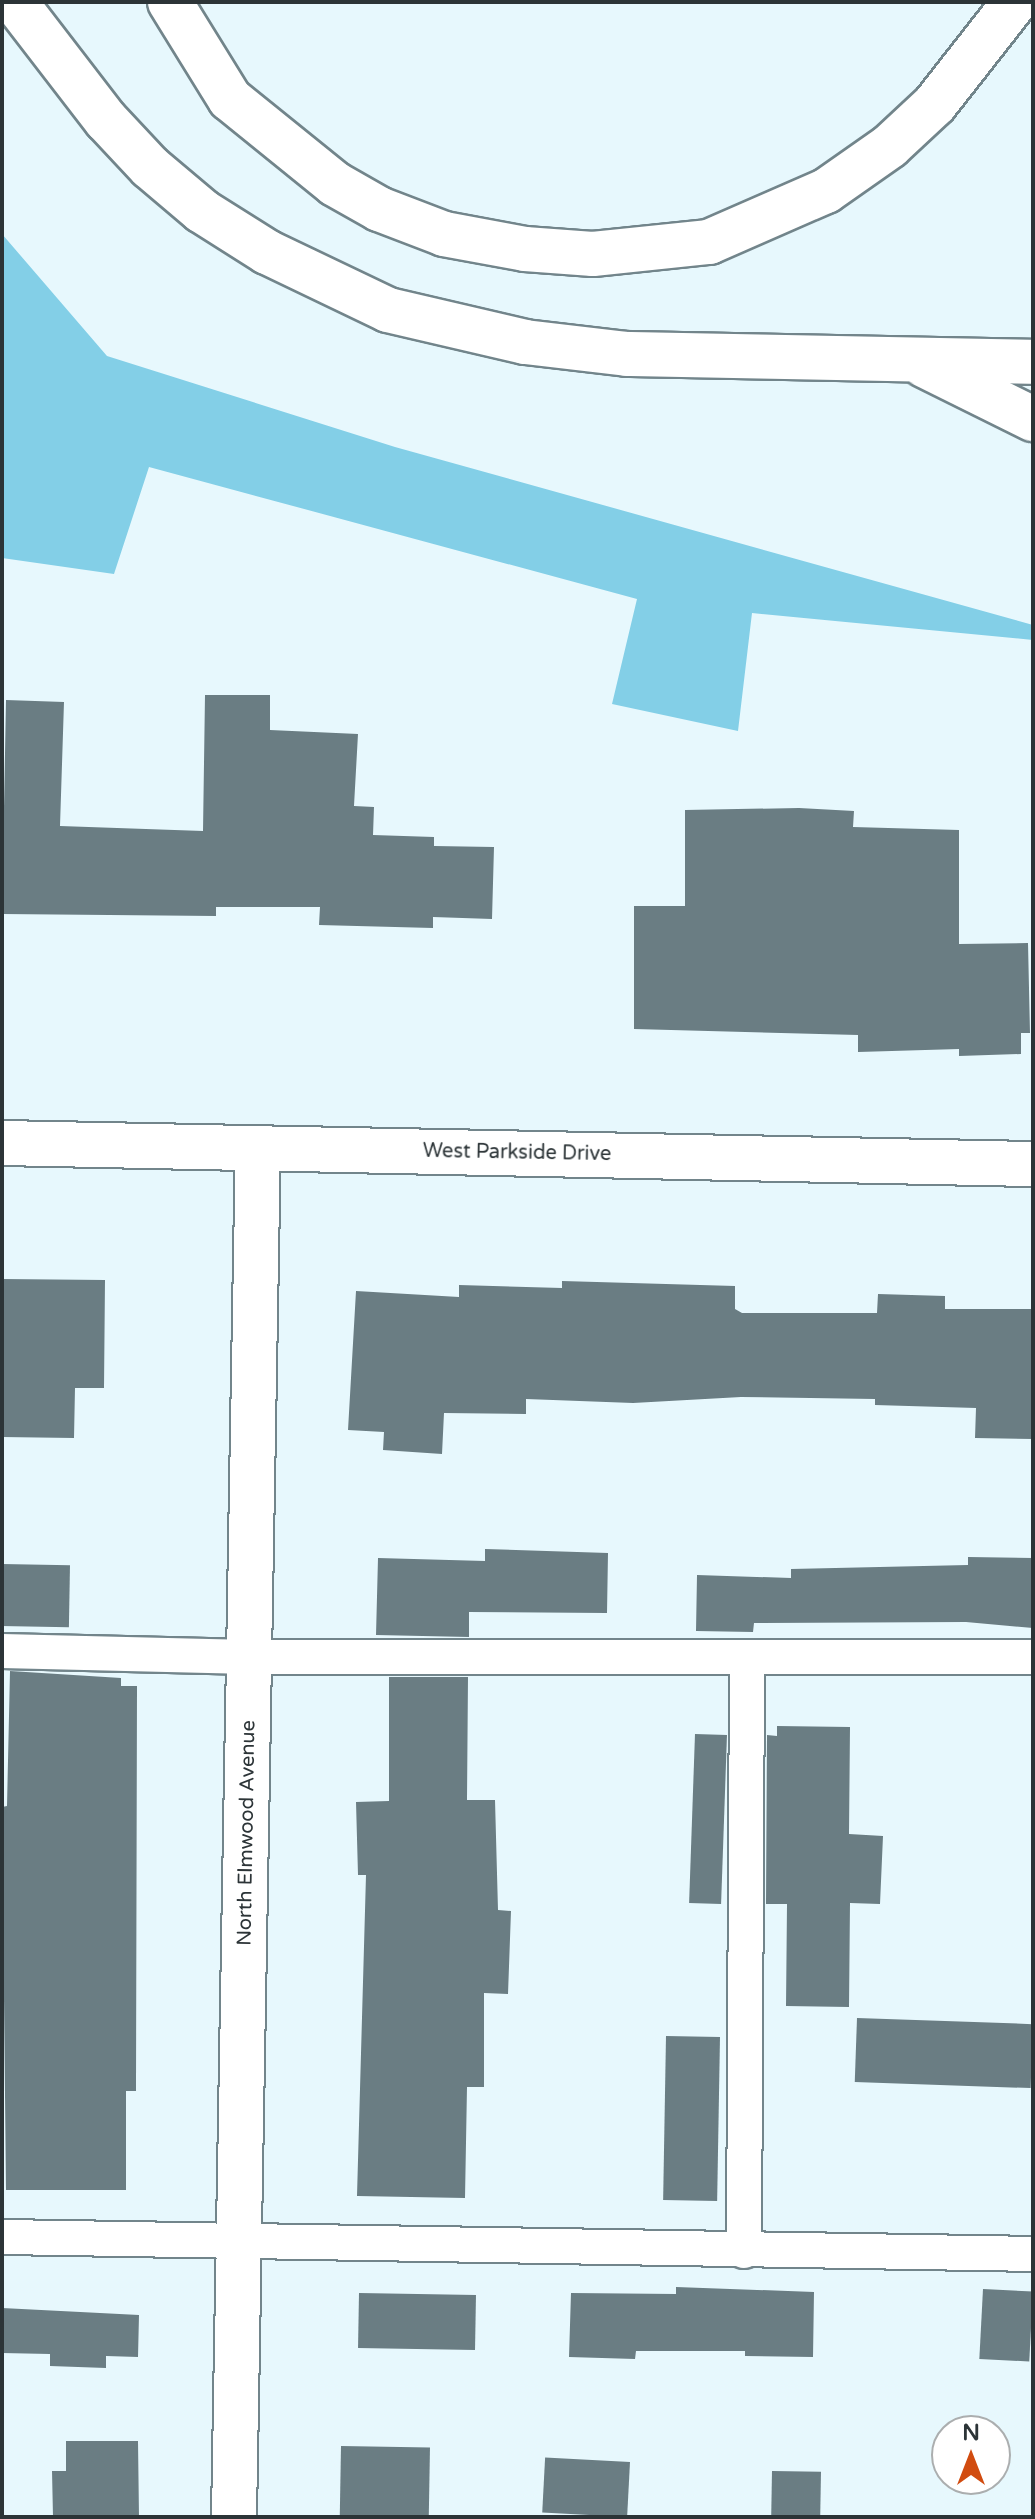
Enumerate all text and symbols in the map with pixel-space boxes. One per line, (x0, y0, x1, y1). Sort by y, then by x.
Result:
street label: West Parkside Drive (423, 1139, 611, 1167)
street label: North Elmwood Avenue (233, 1720, 261, 1946)
north arrow (931, 2415, 1011, 2495)
text: N (962, 2420, 980, 2446)

